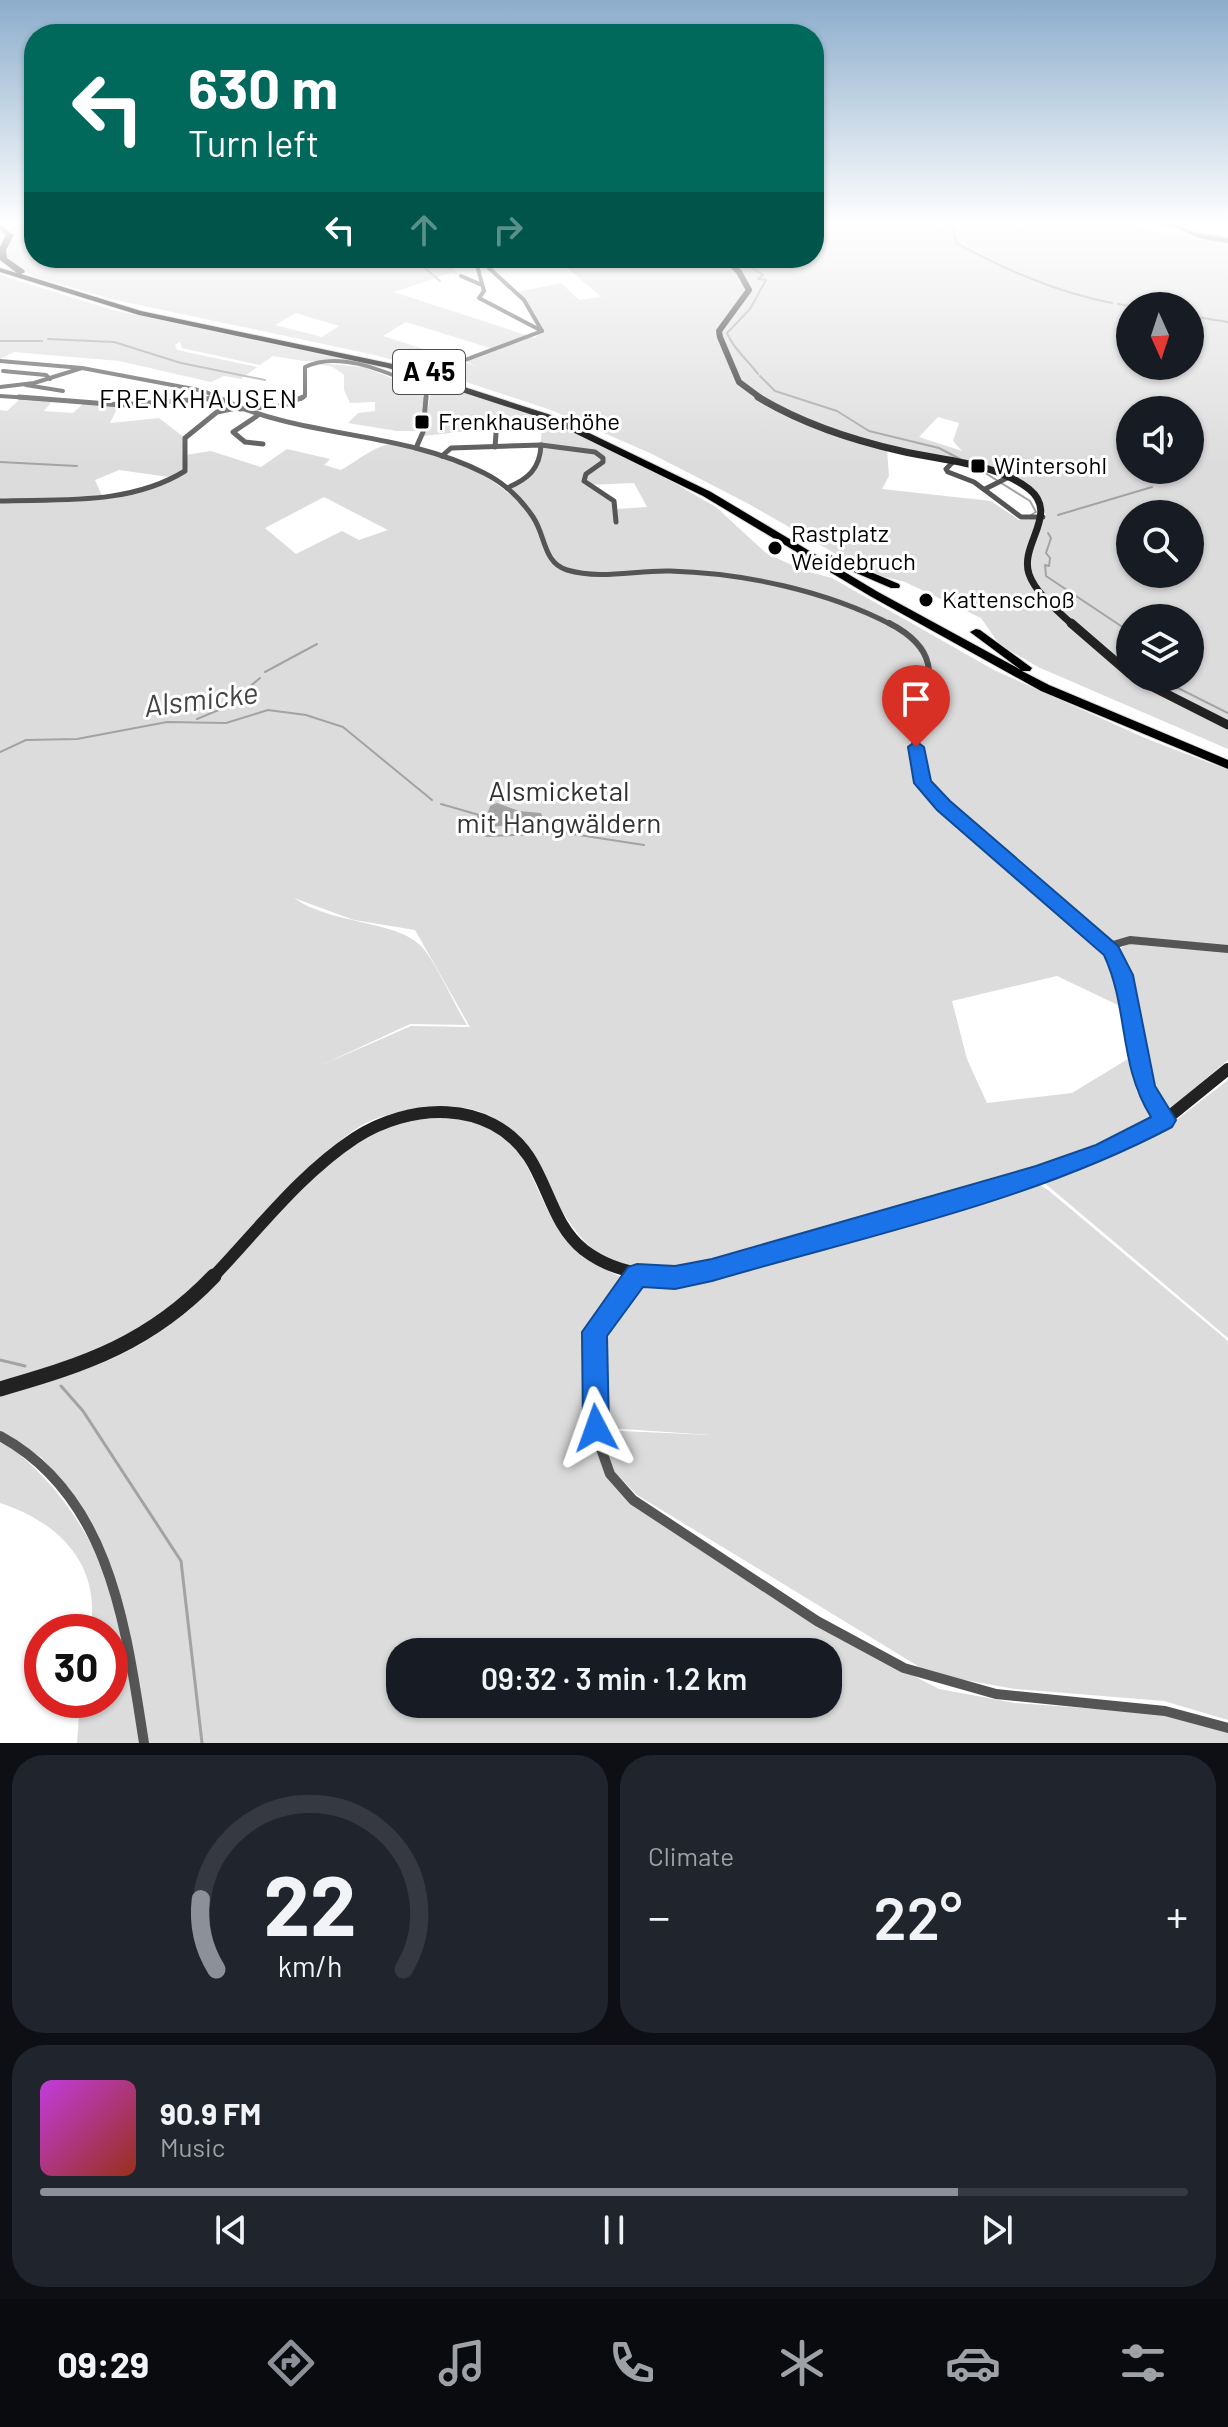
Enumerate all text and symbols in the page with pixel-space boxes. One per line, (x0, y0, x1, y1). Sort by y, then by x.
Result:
text: 630 m (188, 53, 338, 120)
icon: left (56, 56, 160, 160)
text: Turn left (188, 121, 319, 164)
icon: left (318, 208, 362, 252)
icon: ahead (402, 208, 446, 252)
icon: right (486, 208, 530, 252)
north arrow (1116, 292, 1204, 380)
map controls (1116, 292, 1204, 692)
road number: A 45 (393, 350, 465, 394)
district label: FRENKHAUSEN (99, 382, 299, 413)
button: sound (1116, 396, 1204, 484)
place label: Frenkhauserhöhe (438, 406, 620, 435)
marker: Frenkhauserhöhe (413, 413, 431, 431)
place label: Wintersohl (994, 450, 1107, 479)
marker: Wintersohl (969, 457, 987, 475)
button: search (1116, 500, 1204, 588)
place label: Rastplatz Weidebruch (791, 518, 916, 575)
marker: Rastplatz Weidebruch (766, 539, 784, 557)
place label: Kattenschoß (942, 584, 1075, 613)
marker: Kattenschoß (917, 591, 935, 609)
button: layers (1116, 604, 1204, 692)
pin (882, 665, 950, 747)
water label: Alsmicke (142, 673, 260, 723)
icon: arrive (894, 677, 938, 721)
park label: Alsmicketal mit Hangwäldern (457, 773, 661, 839)
position arrow (554, 1386, 638, 1470)
speed limit sign: 30 (24, 1614, 128, 1718)
text: 09:32 · 3 min · 1.2 km (481, 1660, 747, 1696)
text: Climate (648, 1840, 734, 1871)
text: 22 (263, 1853, 357, 1953)
text: 22° (874, 1880, 962, 1952)
text: − (648, 1889, 670, 1942)
text: + (1166, 1889, 1188, 1942)
text: km/h (278, 1948, 342, 1983)
text: 90.9 FM (160, 2095, 261, 2131)
text: Music (160, 2131, 225, 2162)
icon: previous (209, 2208, 253, 2252)
icon: pause (592, 2208, 636, 2252)
icon: next (975, 2208, 1019, 2252)
icon: directions (263, 2335, 319, 2391)
icon: music (434, 2335, 490, 2391)
icon: phone (604, 2335, 660, 2391)
icon: climate (774, 2335, 830, 2391)
icon: car (945, 2335, 1001, 2391)
icon: filters (1115, 2335, 1171, 2391)
text: 09:29 (57, 2342, 149, 2385)

